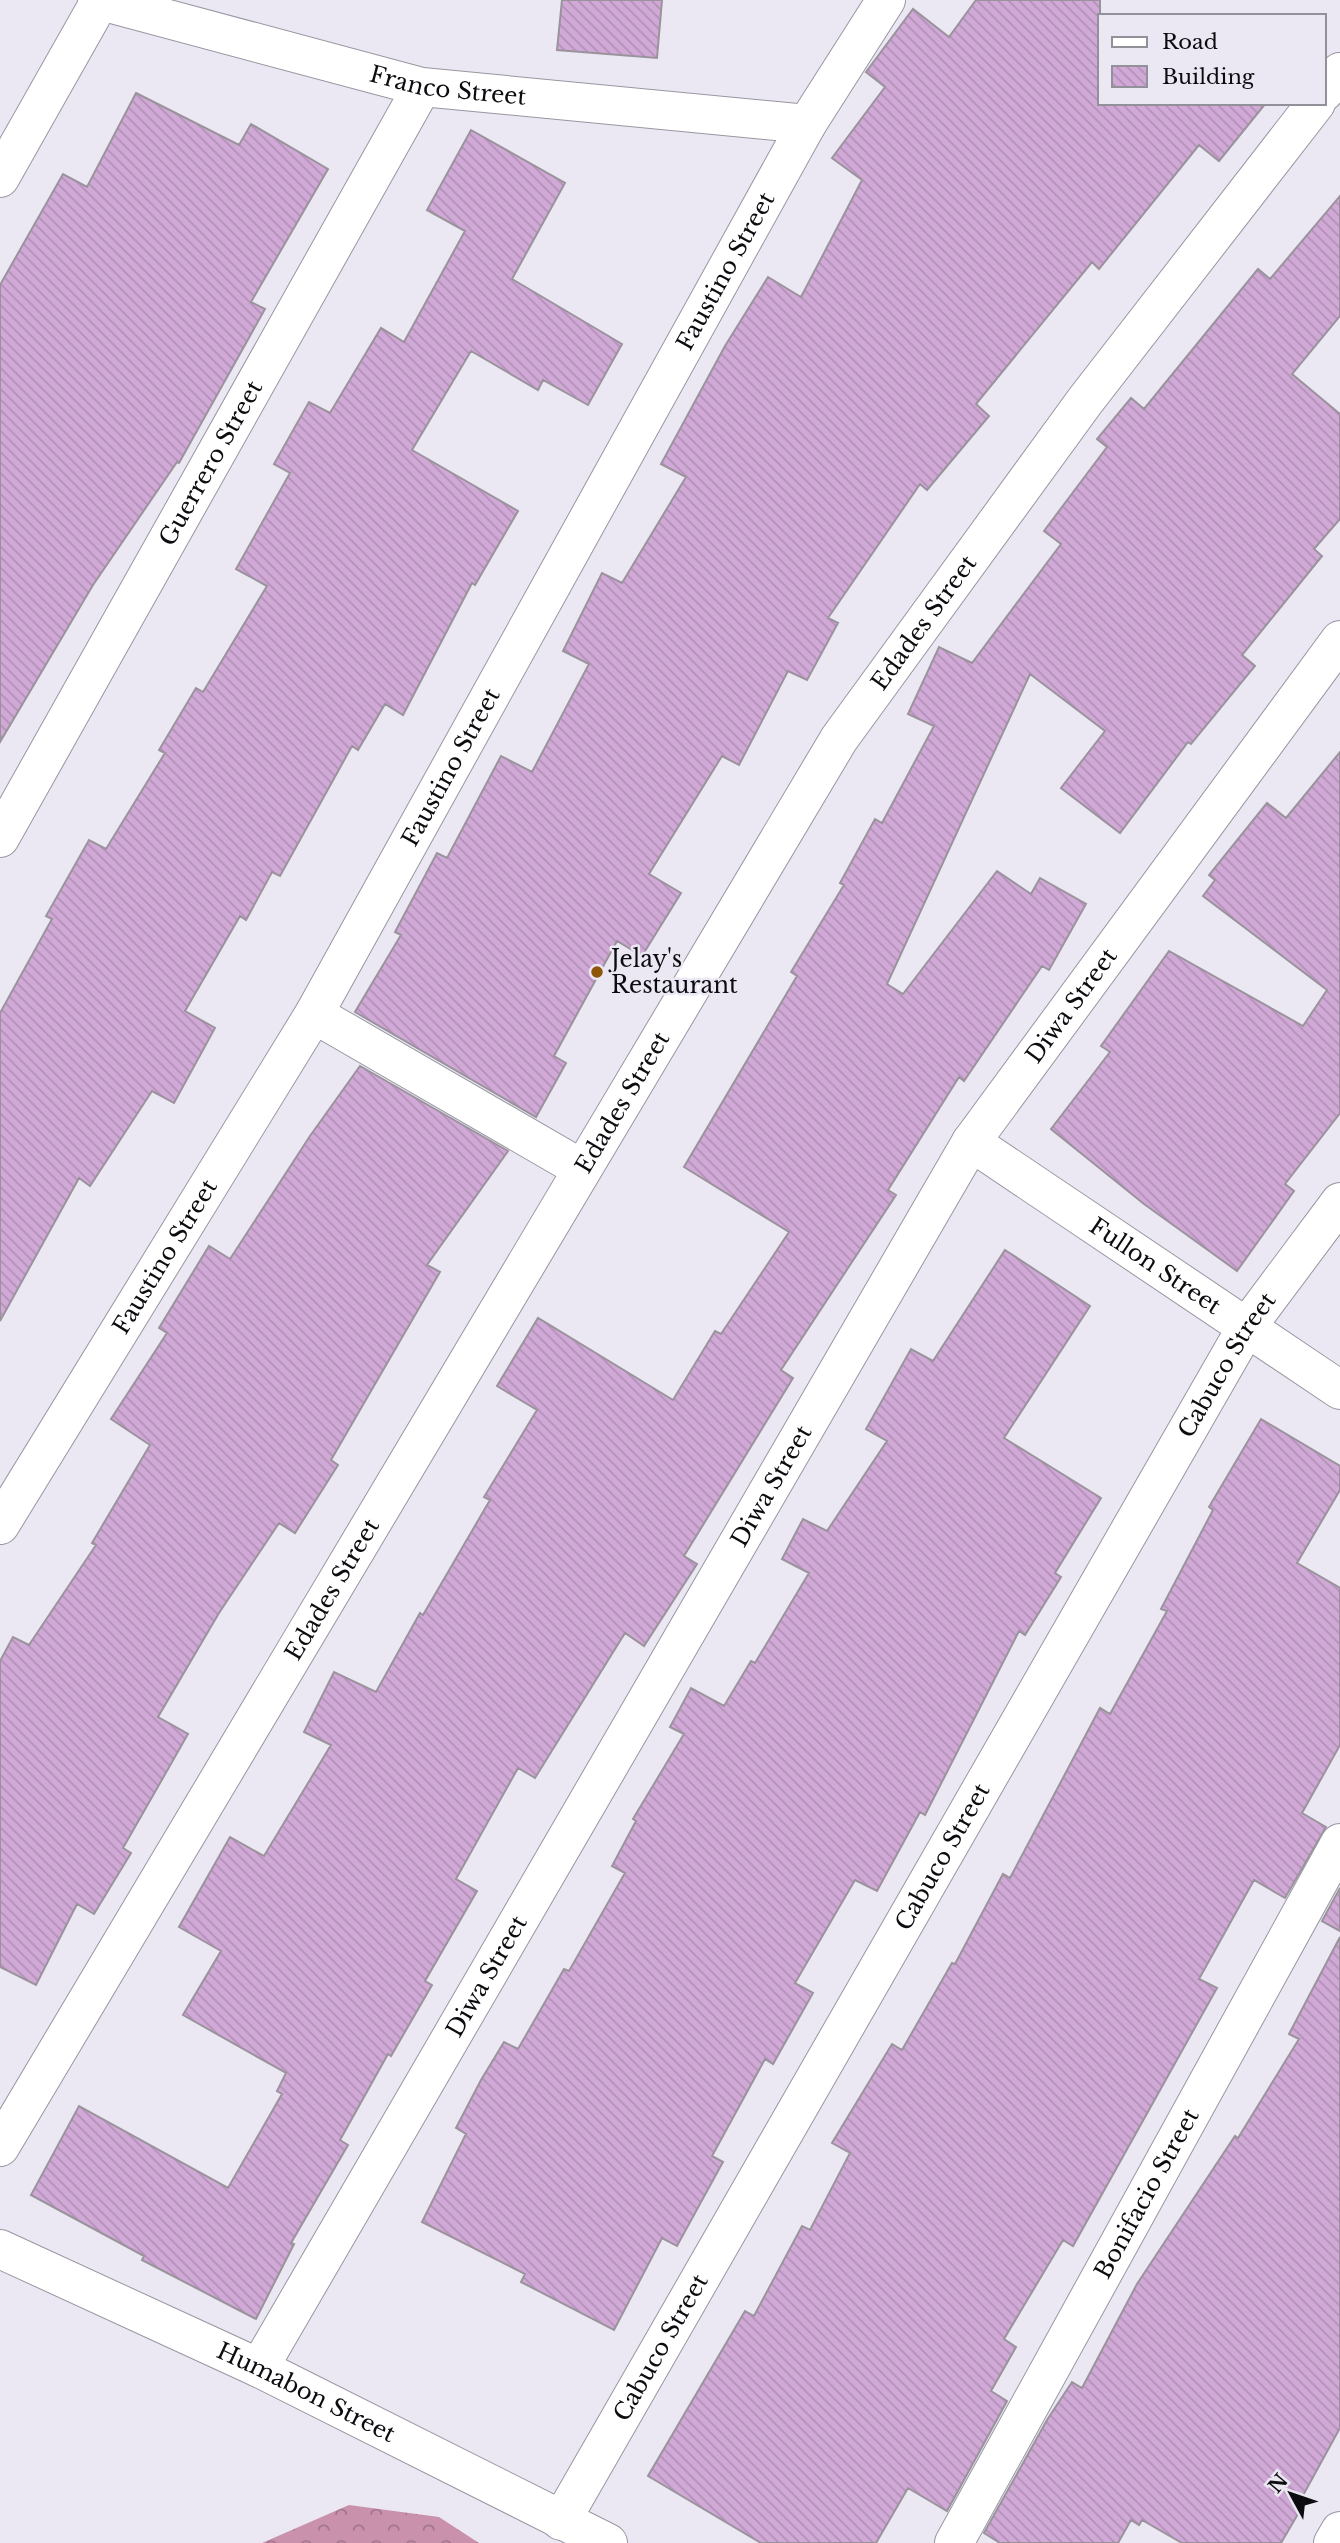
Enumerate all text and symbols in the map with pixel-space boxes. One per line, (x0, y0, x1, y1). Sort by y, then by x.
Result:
legend (1098, 14, 1326, 105)
text: Road (1162, 29, 1218, 55)
street label: Franco Street (367, 60, 528, 111)
text: Building (1162, 64, 1255, 90)
street label: Faustino Street (670, 187, 781, 355)
street label: Guerrero Street (153, 375, 268, 551)
street label: Edades Street (865, 549, 982, 696)
street label: Faustino Street (396, 683, 506, 851)
street label: Diwa Street (1020, 942, 1123, 1069)
place label: Jelay's Restaurant (608, 945, 738, 999)
marker: Jelay's Restaurant (589, 964, 605, 980)
street label: Edades Street (569, 1026, 676, 1178)
street label: Faustino Street (107, 1174, 223, 1339)
street label: Fullon Street (1084, 1212, 1227, 1320)
street label: Cabuco Street (1172, 1287, 1282, 1443)
street label: Diwa Street (725, 1420, 818, 1552)
street label: Edades Street (279, 1513, 385, 1665)
street label: Cabuco Street (889, 1778, 996, 1935)
street label: Diwa Street (440, 1910, 533, 2042)
street label: Bonifacio Street (1089, 2104, 1205, 2283)
street label: Cabuco Street (607, 2269, 714, 2426)
street label: Humabon Street (212, 2337, 400, 2448)
north arrow (1256, 2459, 1326, 2529)
text: N (1264, 2469, 1293, 2498)

